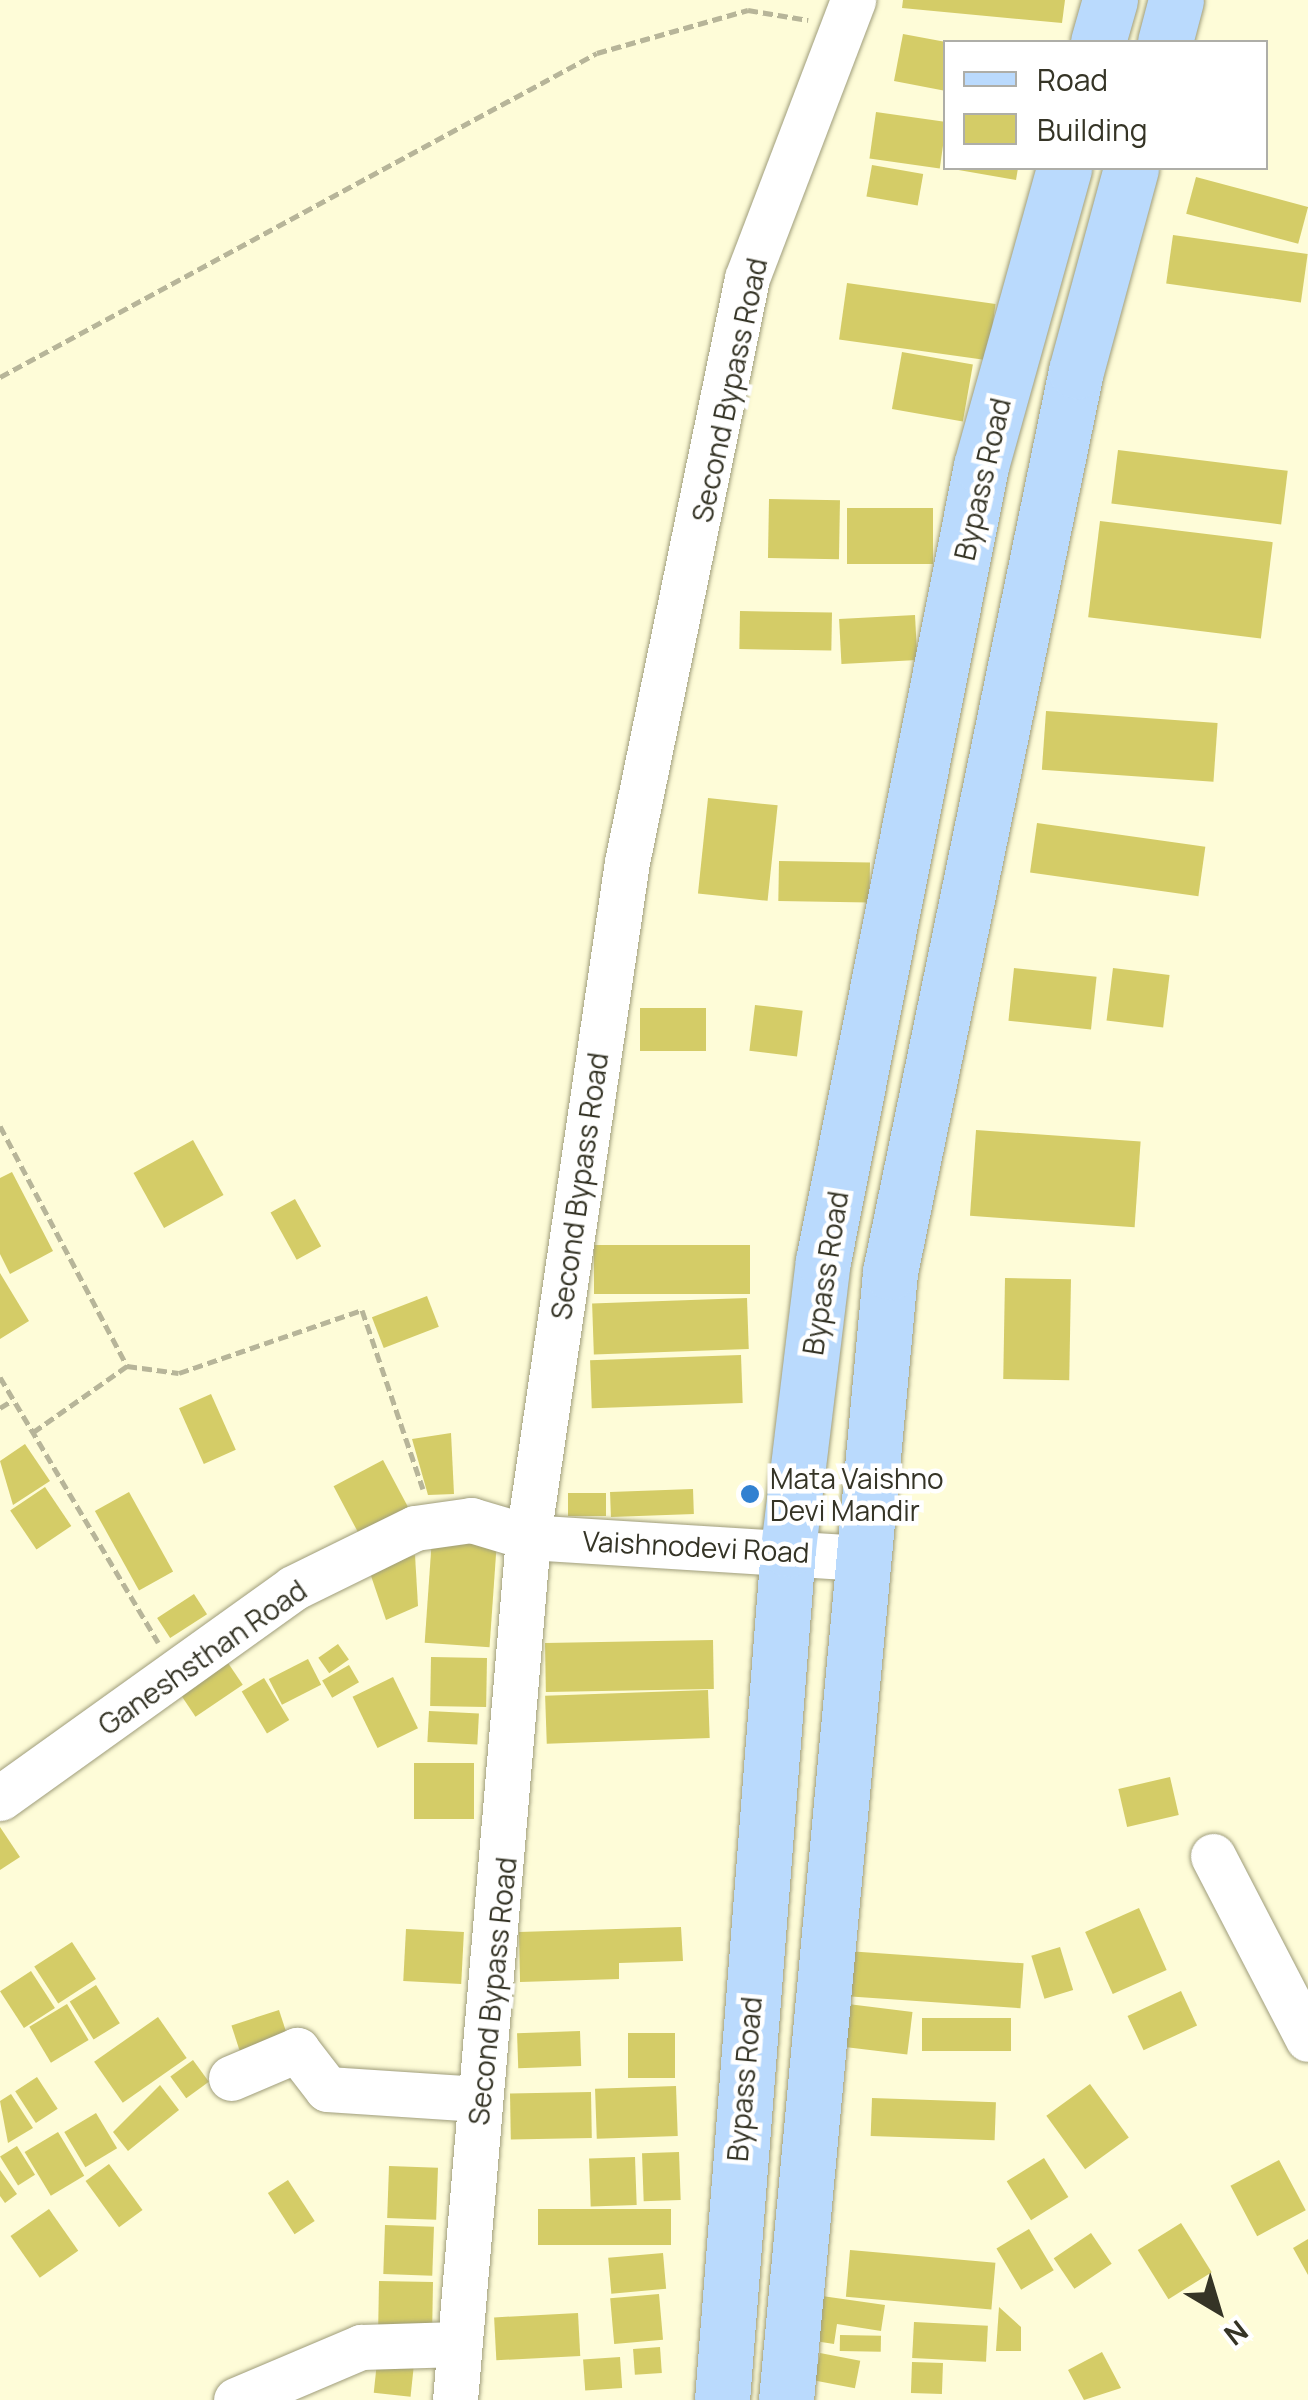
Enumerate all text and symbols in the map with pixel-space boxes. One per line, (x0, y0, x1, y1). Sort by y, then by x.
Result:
legend (943, 40, 1268, 170)
text: Road (1037, 59, 1108, 100)
text: Building (1037, 109, 1148, 150)
street label: Second Bypass Road (685, 255, 773, 525)
street label: Bypass Road (947, 395, 1017, 563)
street label: Second Bypass Road (544, 1050, 614, 1322)
street label: Bypass Road (795, 1189, 855, 1357)
place label: Mata Vaishno Devi Mandir (770, 1461, 944, 1527)
marker: Mata Vaishno Devi Mandir (739, 1483, 761, 1505)
street label: Vaishnodevi Road (582, 1523, 810, 1569)
street label: Ganeshsthan Road (92, 1573, 312, 1741)
street label: Second Bypass Road (461, 1855, 523, 2127)
street label: Bypass Road (720, 1995, 768, 2163)
north arrow (1168, 2260, 1268, 2360)
text: N (1217, 2312, 1256, 2355)

